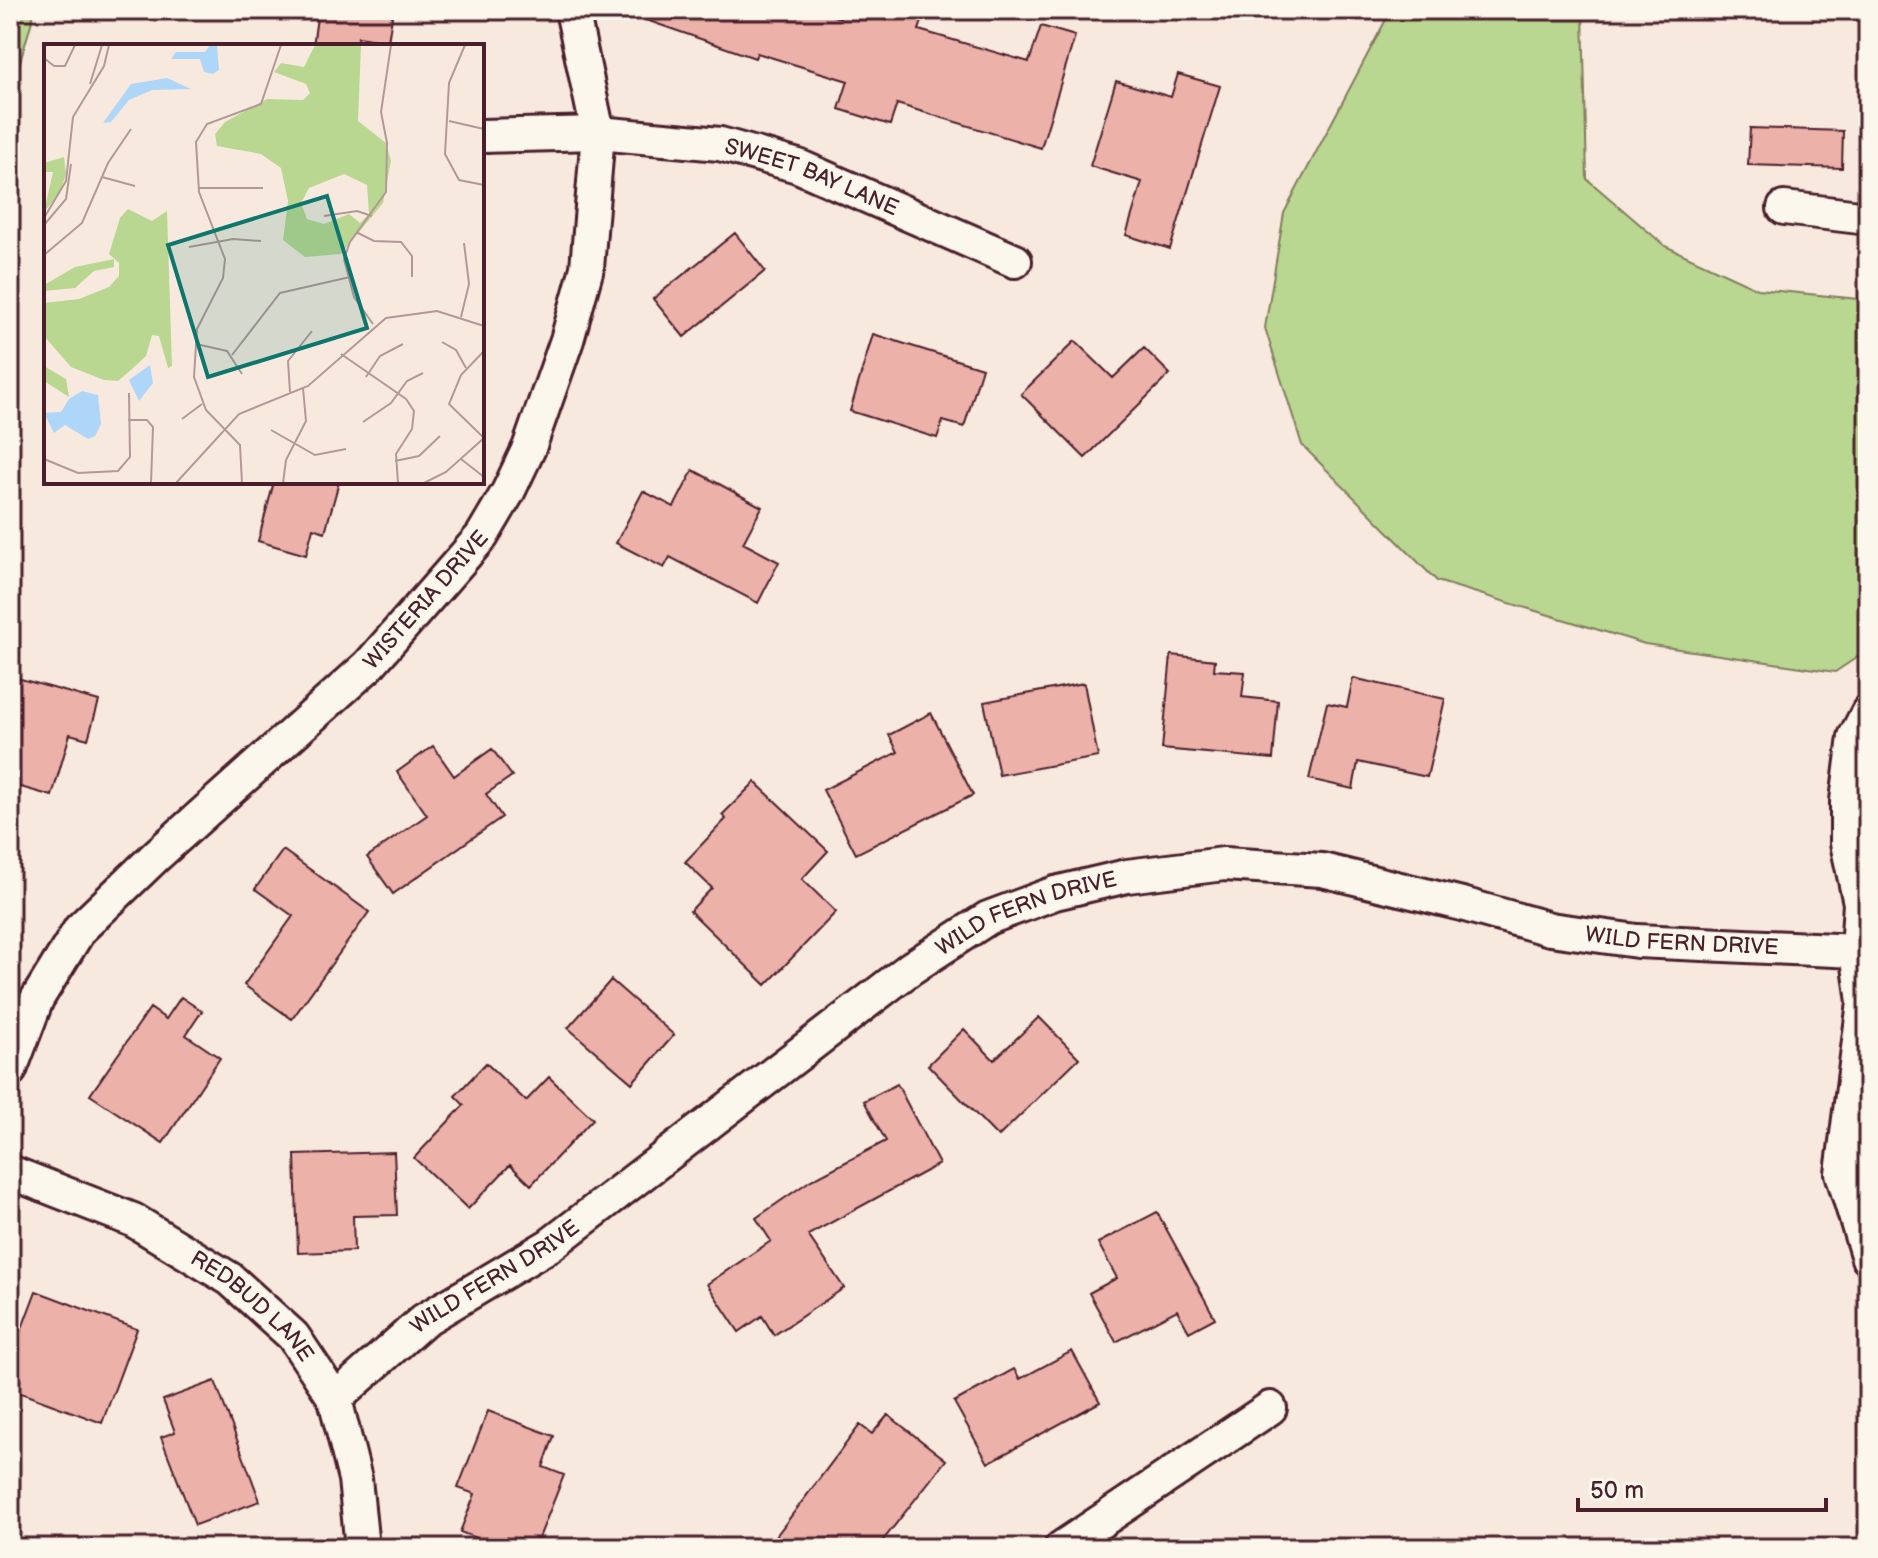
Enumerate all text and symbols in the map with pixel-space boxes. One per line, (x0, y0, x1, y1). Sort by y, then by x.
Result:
inset map (44, 44, 484, 484)
street label: SWEET BAY LANE (722, 133, 903, 222)
street label: WISTERIA DRIVE (358, 525, 494, 675)
street label: WILD FERN DRIVE (931, 865, 1119, 962)
street label: WILD FERN DRIVE (1583, 920, 1779, 961)
street label: WILD FERN DRIVE (405, 1214, 585, 1339)
street label: REDBUD LANE (186, 1245, 320, 1367)
scale bar (1578, 1462, 1826, 1512)
text: 50 m (1590, 1476, 1644, 1505)

